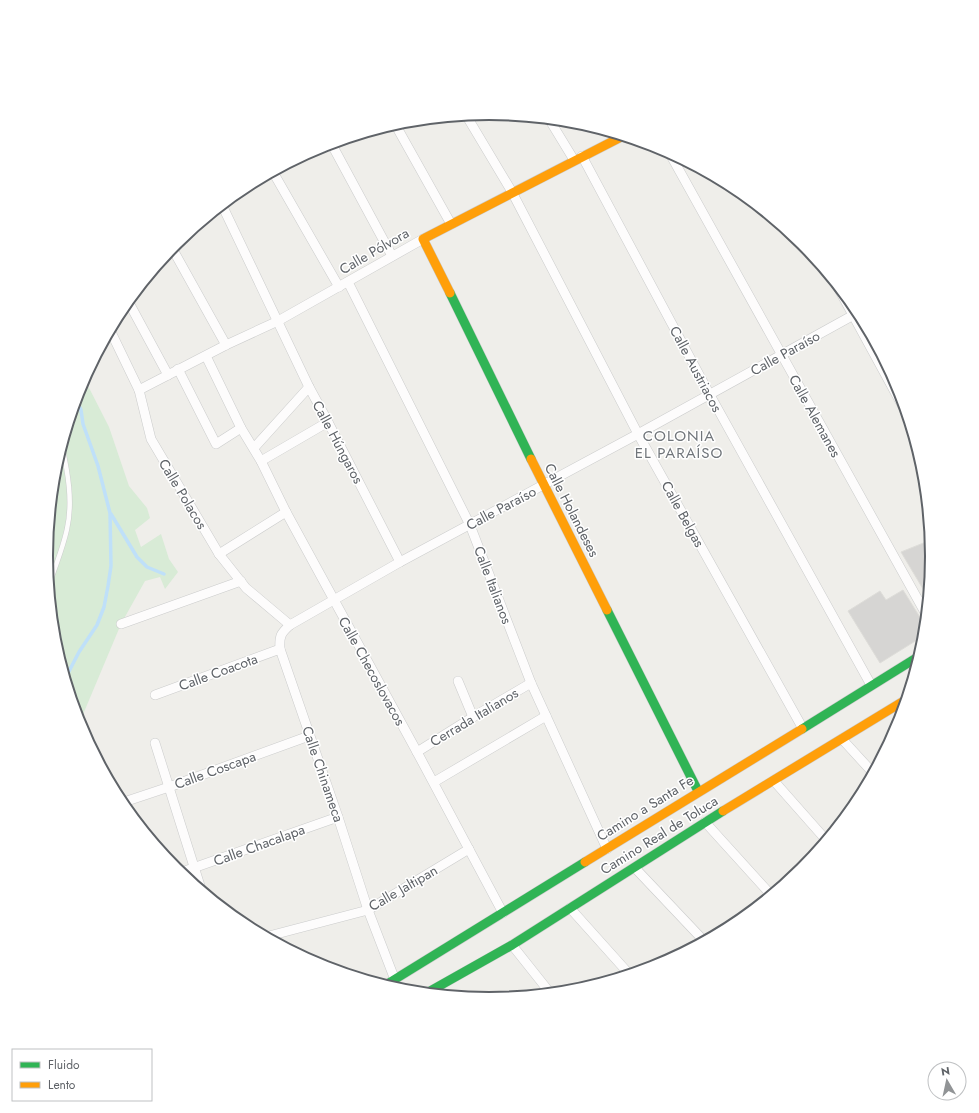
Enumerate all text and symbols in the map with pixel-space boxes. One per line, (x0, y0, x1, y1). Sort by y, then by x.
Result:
street label: Calle Pólvora (335, 223, 413, 279)
street label: Calle Austriacos (665, 323, 727, 416)
street label: Calle Paraíso (747, 326, 824, 380)
street label: Calle Alemanes (784, 371, 846, 461)
street label: Calle Húngaros (308, 397, 368, 487)
district label: COLONIA EL PARAÍSO (635, 425, 723, 464)
street label: Calle Polacos (154, 455, 212, 533)
street label: Calle Holandeses (540, 460, 604, 561)
street label: Calle Belgas (657, 477, 710, 551)
street label: Calle Paraíso (462, 481, 540, 535)
street label: Calle Italianos (469, 543, 517, 627)
street label: Calle Checoslovacos (334, 613, 410, 729)
street label: Calle Coacota (176, 648, 260, 696)
street label: Cerrada Italianos (426, 683, 522, 751)
street label: Calle Chinameca (297, 723, 349, 825)
street label: Calle Coscapa (172, 746, 258, 794)
street label: Camino a Santa Fe (593, 770, 697, 846)
street label: Camino Real de Toluca (596, 791, 722, 879)
street label: Calle Chacalapa (210, 819, 308, 871)
street label: Calle Jaltipan (365, 860, 441, 916)
legend (12, 1049, 152, 1101)
text: Fluido (48, 1056, 80, 1074)
north arrow (927, 1061, 967, 1101)
text: N (940, 1063, 951, 1080)
text: Lento (48, 1076, 76, 1094)

